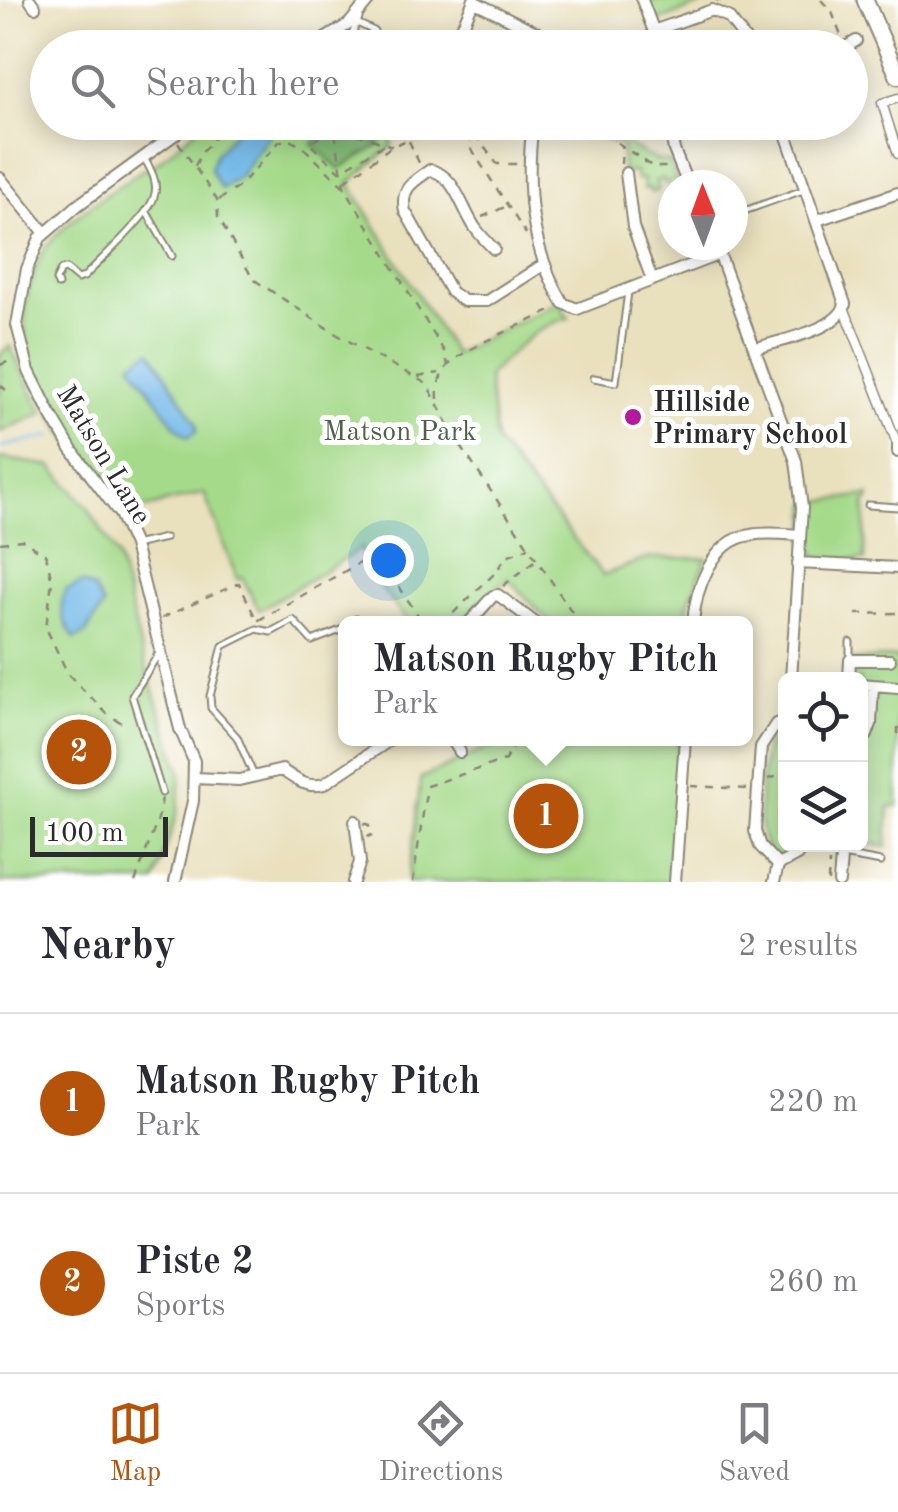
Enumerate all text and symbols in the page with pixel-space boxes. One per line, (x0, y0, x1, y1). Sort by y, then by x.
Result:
search box (30, 30, 868, 140)
icon: search (65, 58, 120, 113)
text: Search here (145, 66, 340, 104)
north arrow (658, 170, 748, 260)
street label: Matson Lane (50, 381, 155, 530)
place label: Hillside Primary School (653, 390, 848, 450)
marker: Hillside Primary School (622, 406, 644, 428)
park label: Matson Park (323, 419, 477, 447)
your location (363, 535, 414, 586)
popup (338, 616, 753, 746)
text: Matson Rugby Pitch (373, 642, 718, 680)
map controls (778, 672, 868, 852)
button: locate (778, 672, 868, 762)
text: Park (373, 689, 439, 721)
pin: 2 (46, 714, 112, 790)
button: layers (778, 762, 868, 852)
pin: 1 (514, 778, 578, 854)
scale bar (30, 812, 168, 856)
text: 100 m (45, 820, 124, 848)
text: Nearby (40, 926, 176, 968)
text: 2 results (738, 931, 858, 963)
text: Matson Rugby Pitch (135, 1064, 480, 1102)
text: 1 (63, 1087, 82, 1119)
text: 220 m (768, 1087, 858, 1119)
text: Park (135, 1111, 201, 1143)
text: Piste 2 (135, 1244, 254, 1282)
text: 2 (63, 1267, 82, 1299)
text: 260 m (768, 1267, 858, 1299)
text: Sports (135, 1291, 226, 1323)
tab: Map (108, 1396, 163, 1491)
tab: Directions (379, 1396, 503, 1491)
tab: Saved (719, 1396, 790, 1491)

